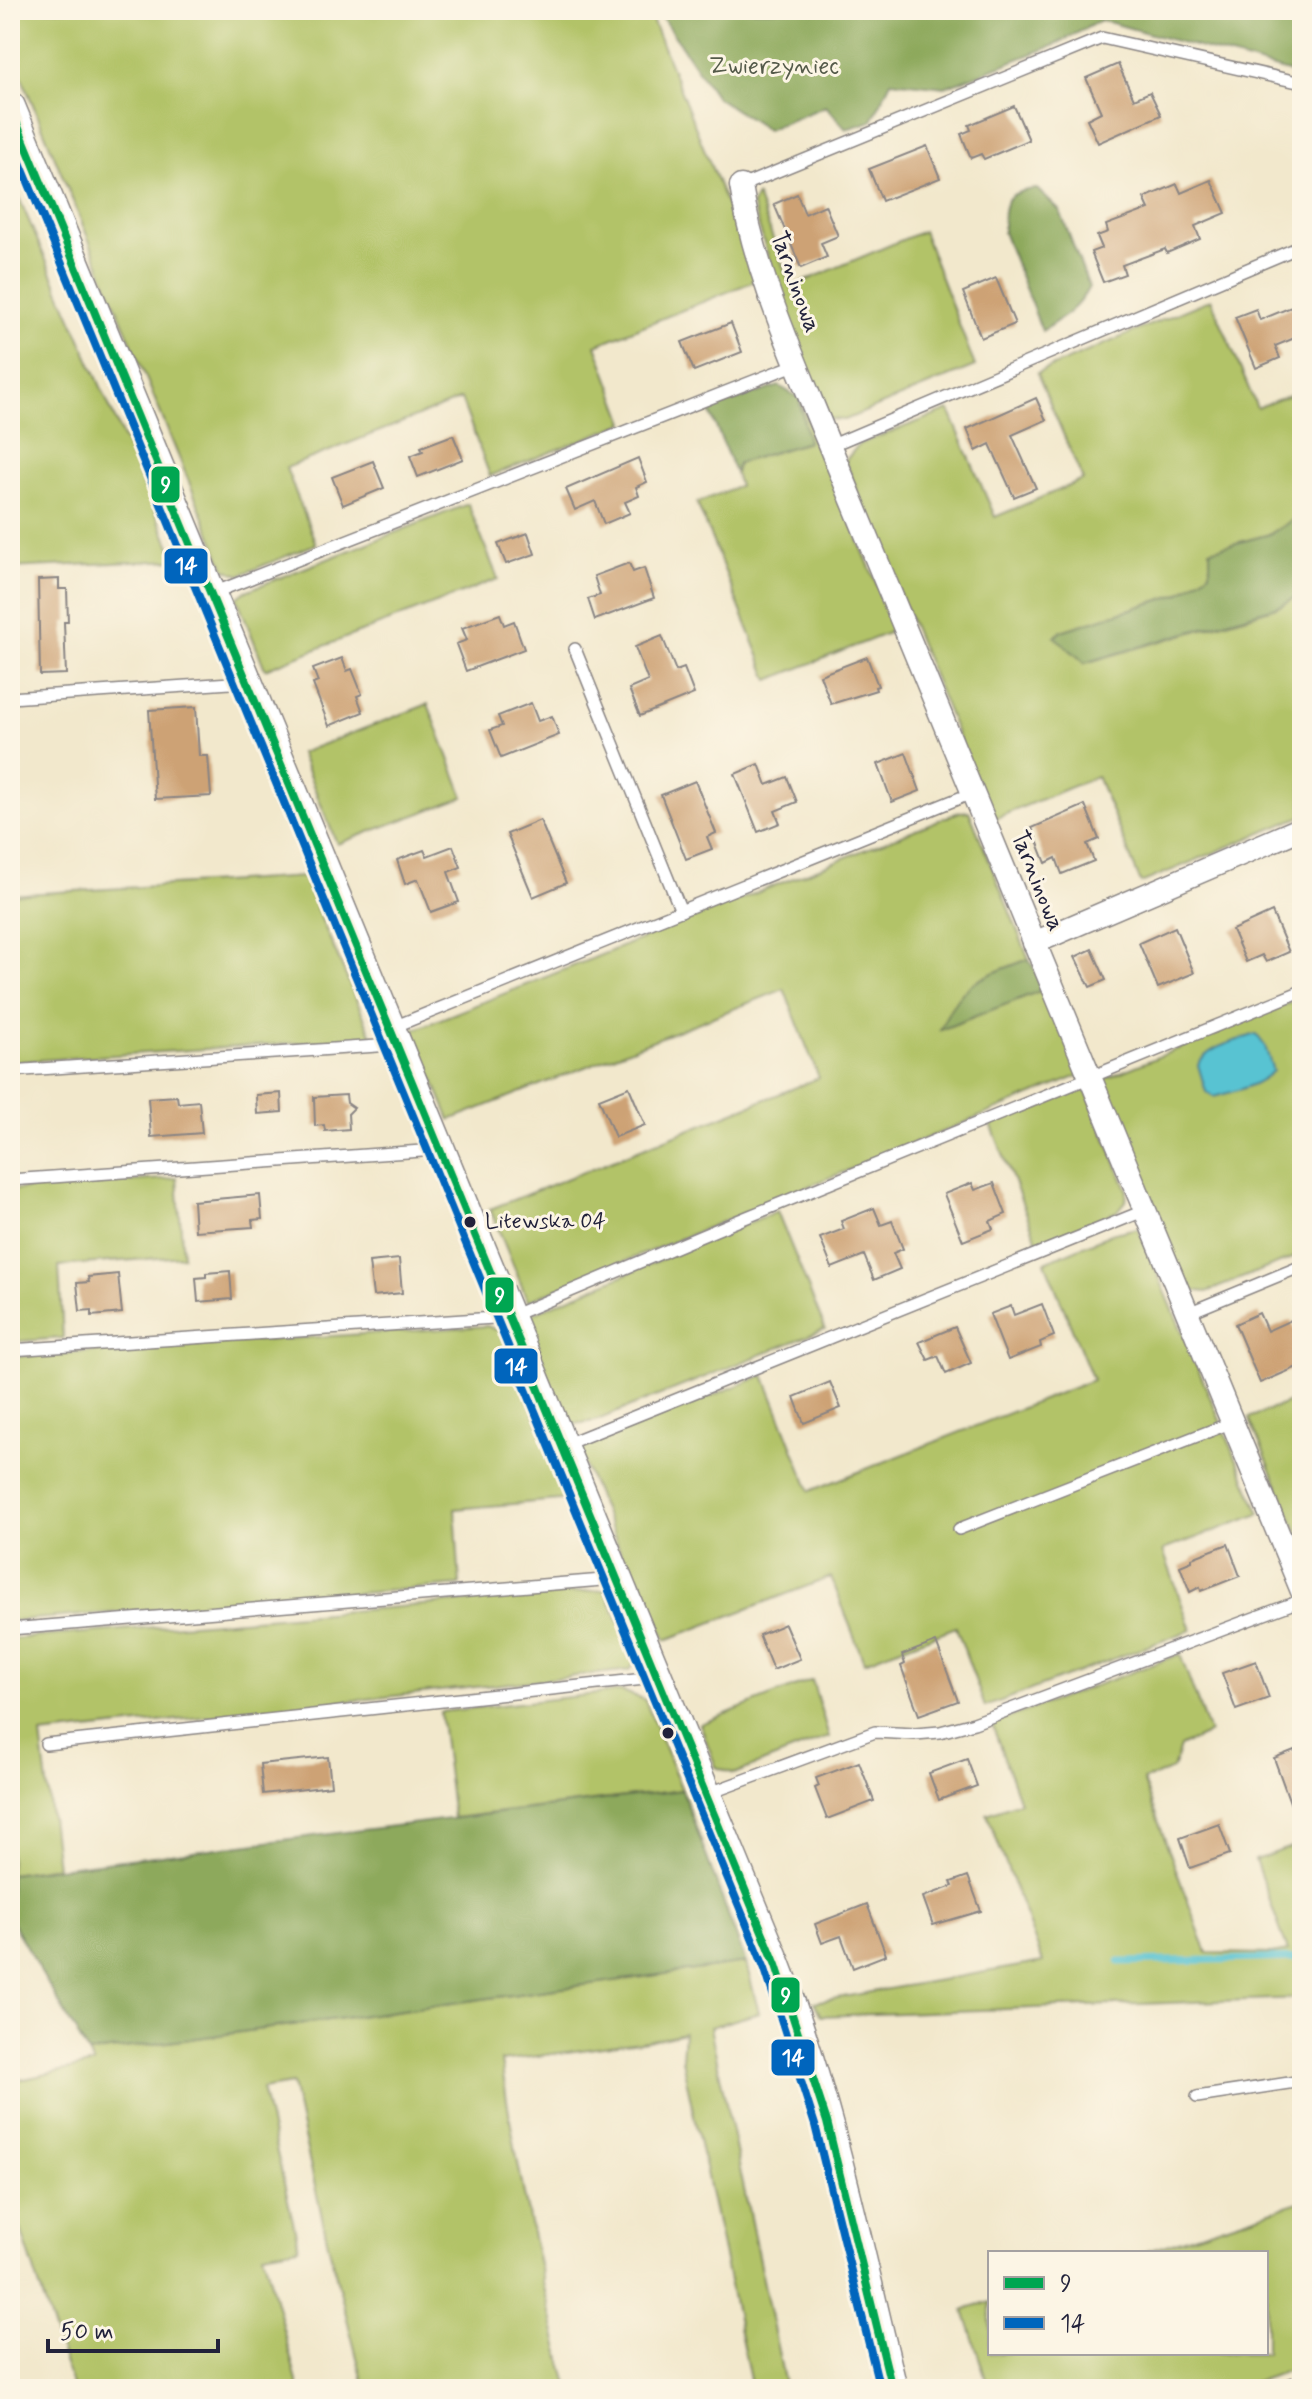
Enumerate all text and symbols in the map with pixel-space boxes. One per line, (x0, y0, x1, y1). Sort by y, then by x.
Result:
park label: Zwierzyniec (709, 51, 839, 82)
street label: Tarninowa (762, 227, 828, 337)
line badge: 9 (150, 465, 181, 504)
text: 9 (161, 472, 172, 500)
line badge: 14 (163, 547, 209, 585)
text: 14 (174, 553, 198, 581)
street label: Tarninowa (1003, 826, 1071, 936)
place label: Litewska 04 (485, 1208, 606, 1236)
marker: Litewska 04 (462, 1214, 478, 1230)
line badge: 9 (484, 1276, 515, 1314)
text: 9 (495, 1283, 506, 1311)
line badge: 14 (493, 1347, 539, 1385)
text: 14 (504, 1354, 528, 1382)
unlabelled marker (660, 1725, 676, 1741)
line badge: 9 (770, 1976, 801, 2014)
text: 9 (781, 1983, 792, 2011)
line badge: 14 (770, 2038, 816, 2077)
text: 14 (781, 2045, 805, 2073)
legend (988, 2251, 1268, 2355)
text: 9 (1060, 2269, 1072, 2300)
scale bar (48, 2303, 218, 2353)
text: 14 (1060, 2309, 1085, 2340)
text: 50 m (60, 2317, 114, 2348)

